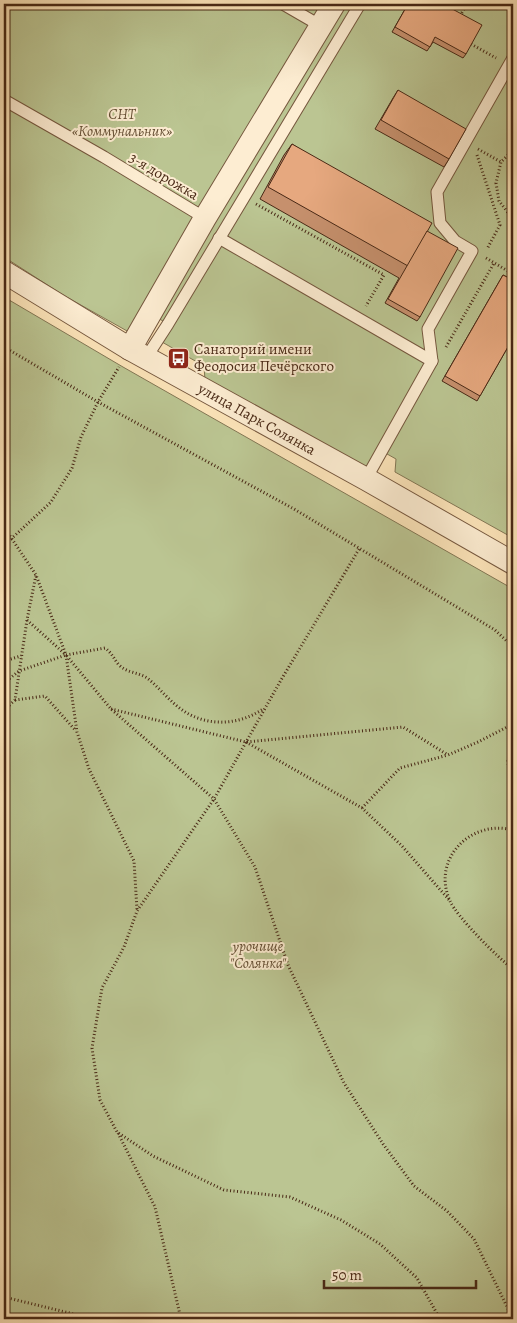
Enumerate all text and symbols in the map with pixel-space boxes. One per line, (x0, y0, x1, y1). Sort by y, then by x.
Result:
park label: СНТ «Коммунальник» (72, 104, 172, 141)
street label: 3-я дорожка (126, 147, 203, 205)
place label: Санаторий имени Феодосия Печёрского (194, 339, 334, 376)
bus stop icon: Санаторий имени Феодосия Печёрского (166, 346, 190, 370)
street label: улица Парк Солянка (194, 378, 320, 460)
park label: урочище "Солянка" (230, 936, 287, 973)
scale bar (324, 1258, 477, 1290)
text: 50 m (332, 1265, 362, 1285)

